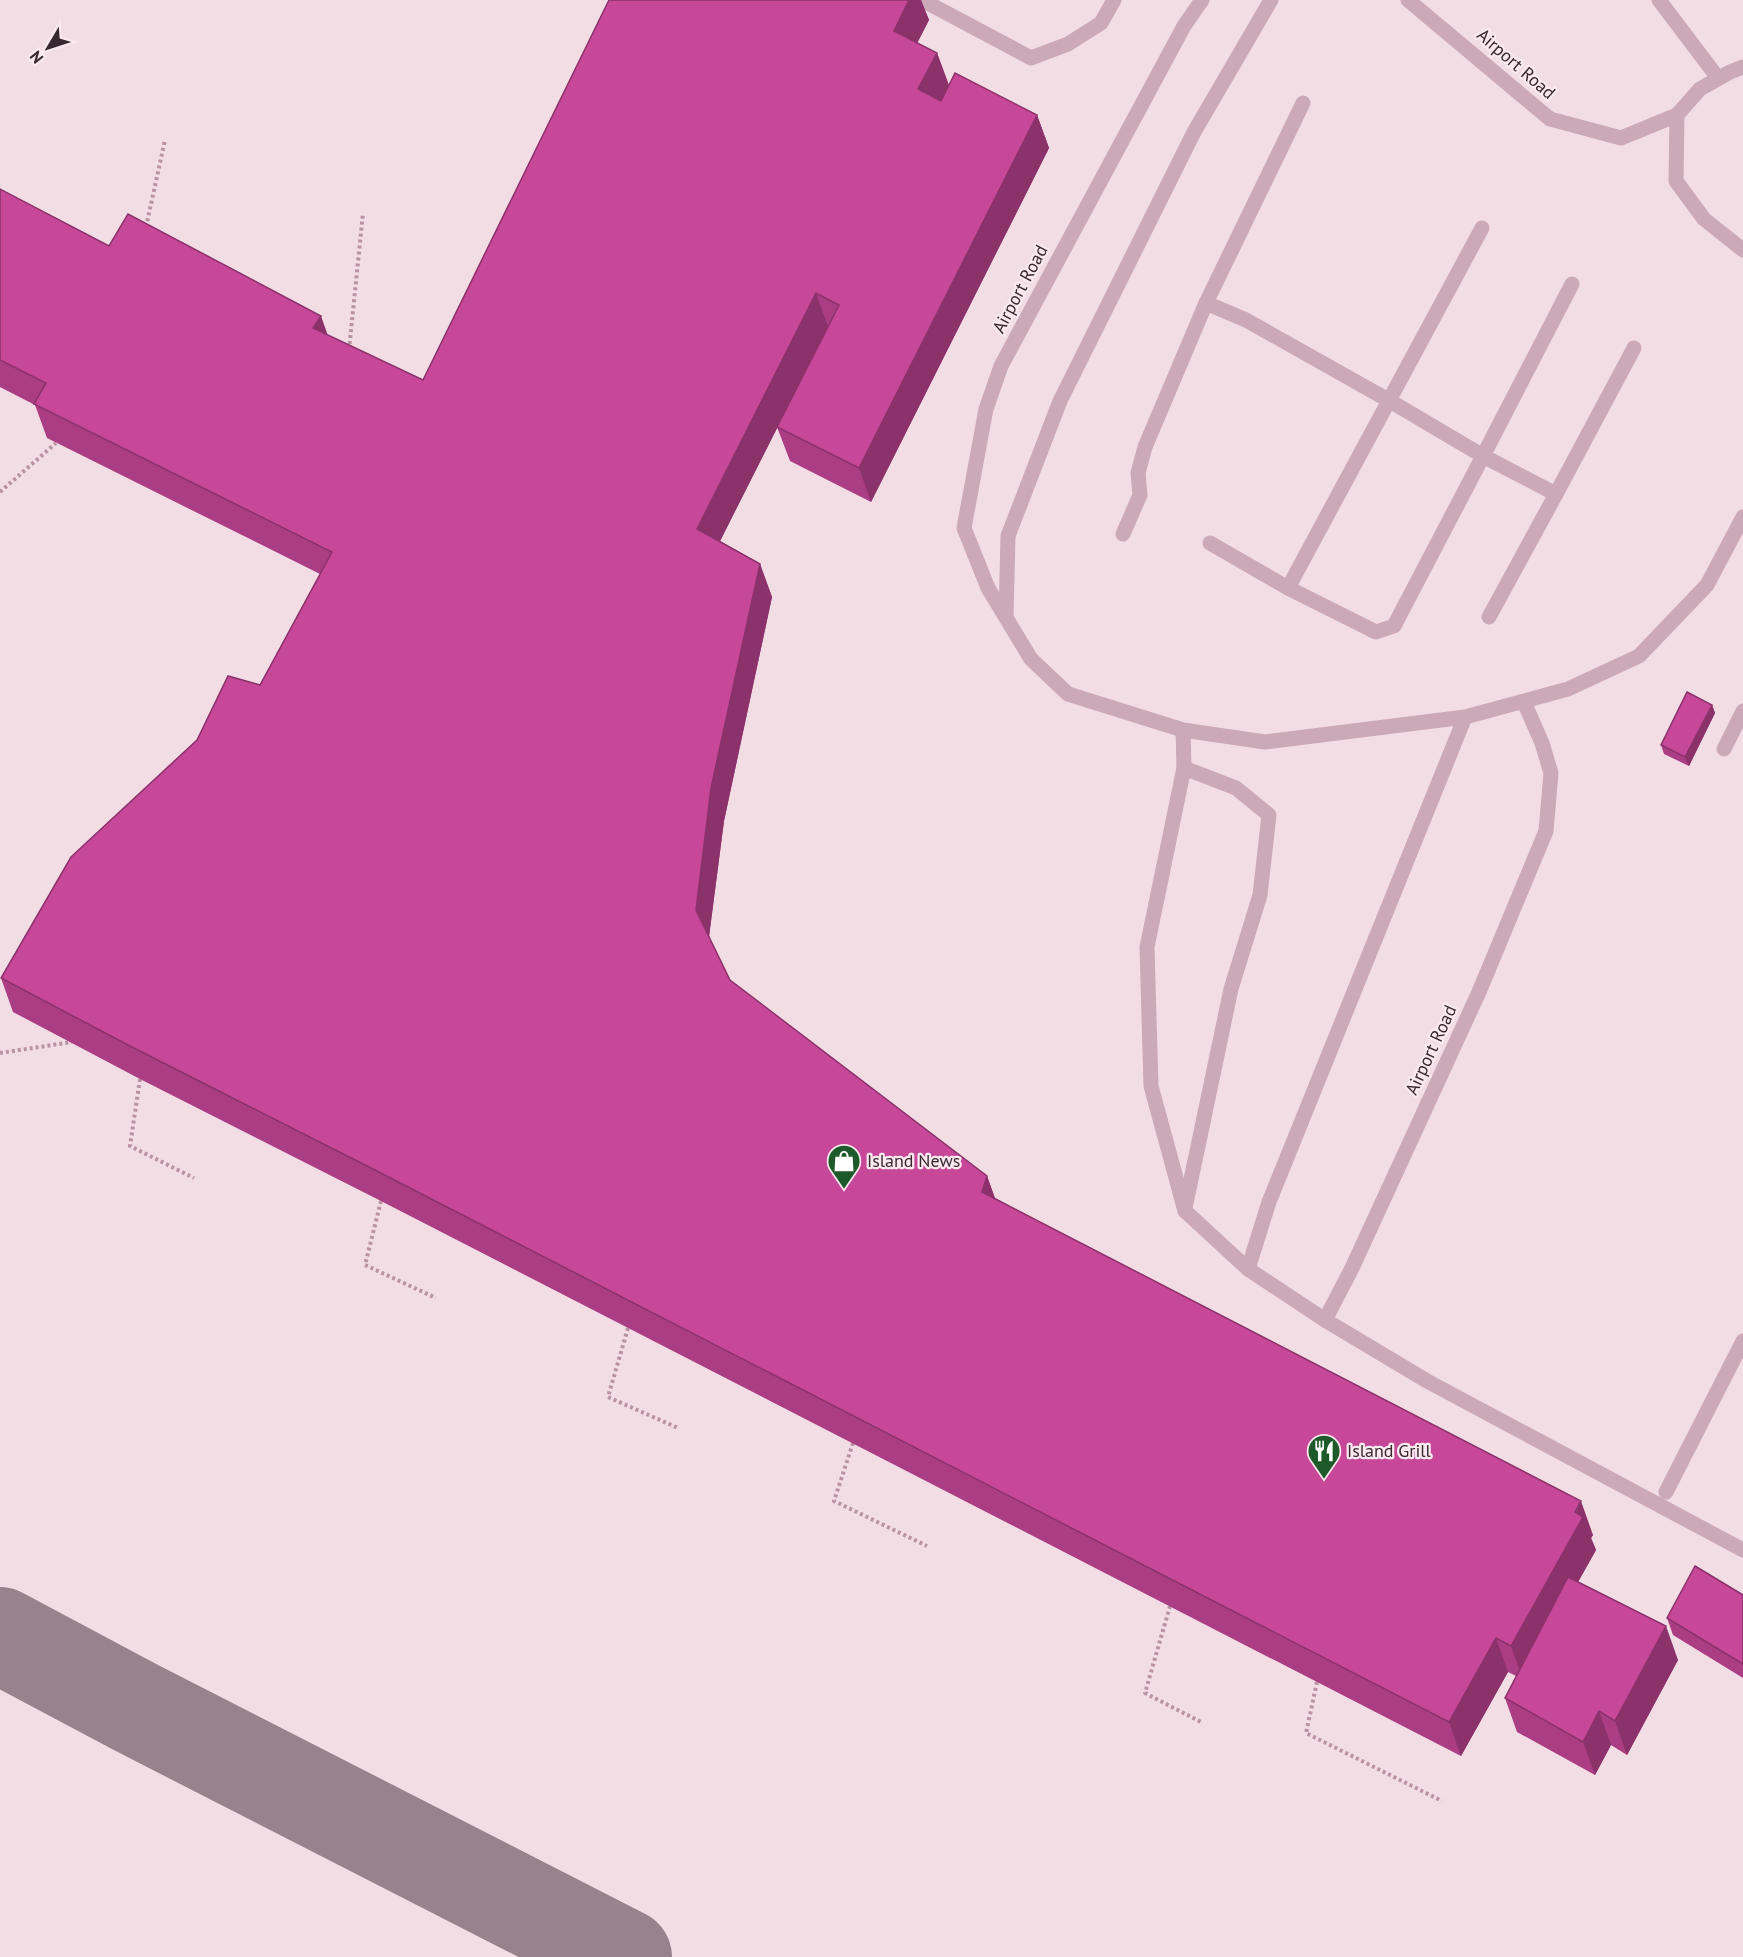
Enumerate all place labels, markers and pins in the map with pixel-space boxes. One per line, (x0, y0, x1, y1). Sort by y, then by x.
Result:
shop icon: Island News (826, 1143, 862, 1190)
place label: Island News (867, 1149, 960, 1172)
restaurant icon: Island Grill (1306, 1433, 1342, 1480)
place label: Island Grill (1347, 1439, 1432, 1462)

